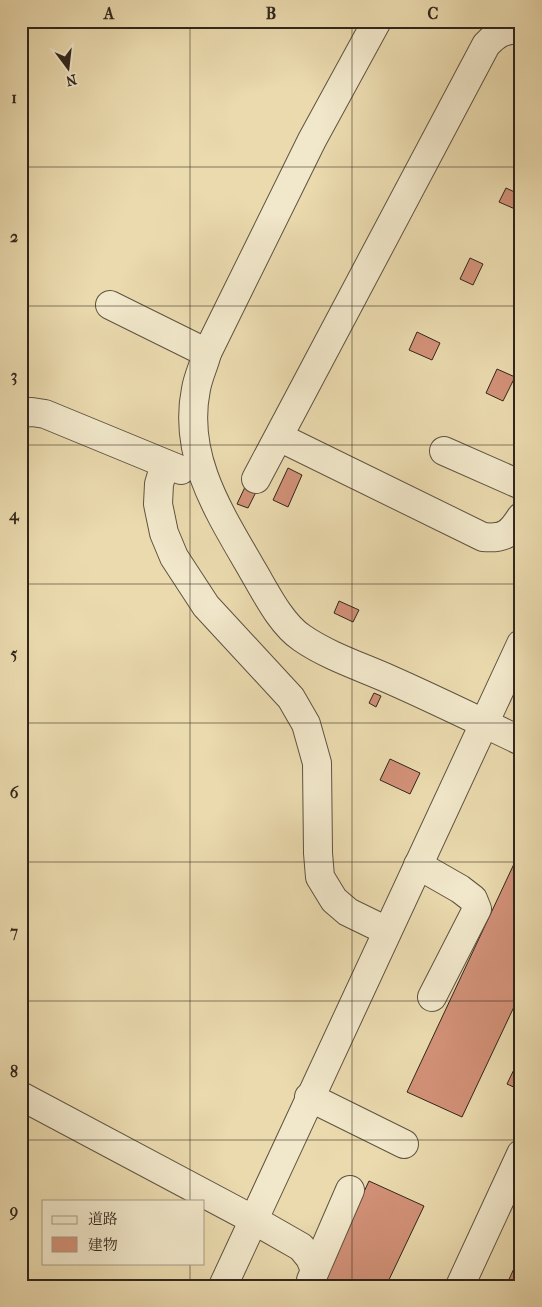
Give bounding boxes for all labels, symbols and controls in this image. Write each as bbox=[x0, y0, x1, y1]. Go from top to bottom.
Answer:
text: A bbox=[103, 4, 115, 23]
text: B bbox=[266, 4, 276, 23]
text: C bbox=[428, 4, 439, 23]
north arrow bbox=[42, 42, 92, 92]
text: N bbox=[64, 70, 79, 90]
text: 1 bbox=[11, 88, 17, 107]
text: 2 bbox=[10, 227, 18, 246]
text: 3 bbox=[11, 366, 17, 386]
text: 4 bbox=[8, 505, 20, 525]
text: 5 bbox=[11, 644, 18, 663]
text: 6 bbox=[10, 783, 19, 802]
text: 7 bbox=[9, 922, 18, 941]
text: 8 bbox=[10, 1062, 18, 1081]
legend bbox=[42, 1200, 205, 1264]
text: 9 bbox=[9, 1201, 18, 1221]
text: 道路 bbox=[88, 1210, 118, 1228]
text: 建物 bbox=[88, 1236, 118, 1254]

